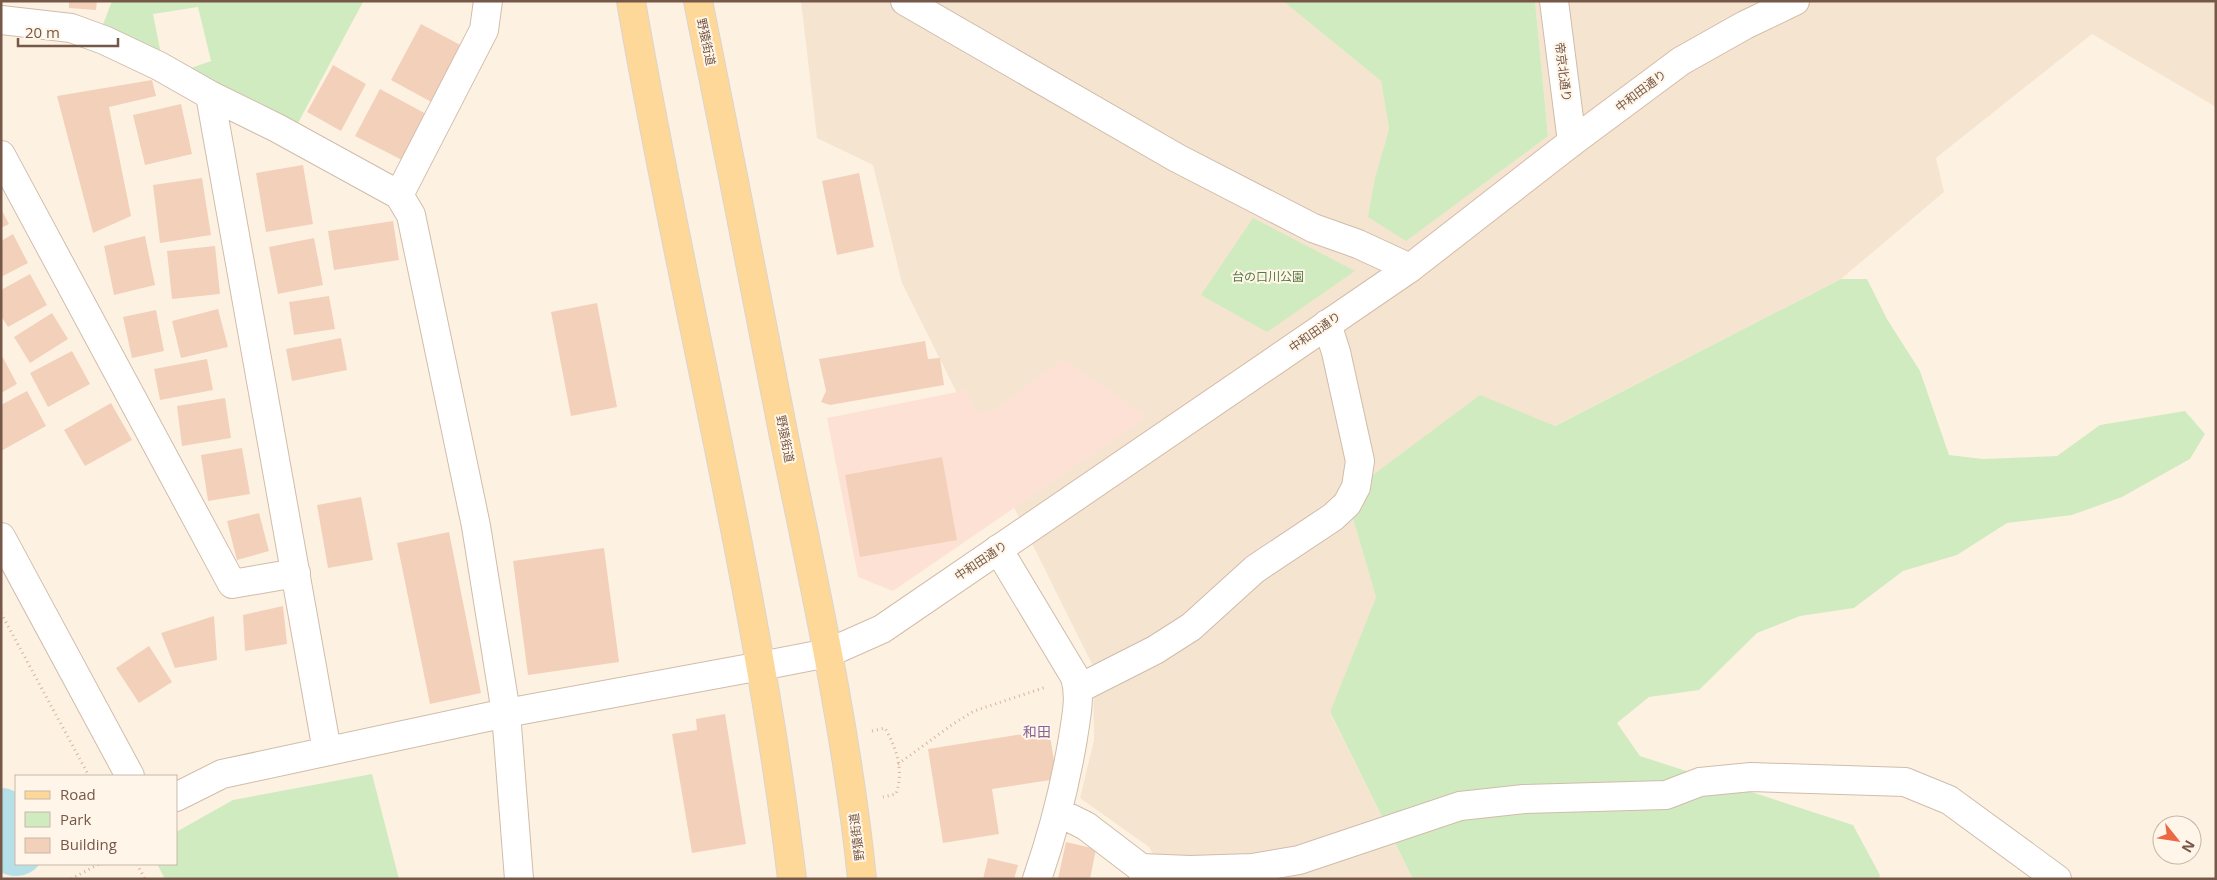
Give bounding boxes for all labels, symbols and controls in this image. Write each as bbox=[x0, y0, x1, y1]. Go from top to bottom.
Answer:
scale bar bbox=[18, 15, 118, 47]
street label: 野猿街道 bbox=[693, 17, 720, 67]
text: 20 m bbox=[25, 22, 60, 42]
street label: 帝京北通り bbox=[1551, 41, 1576, 103]
street label: 中和田通り bbox=[1612, 66, 1670, 115]
park label: 台の口川公園 bbox=[1232, 268, 1304, 285]
street label: 中和田通り bbox=[1285, 307, 1344, 356]
street label: 野猿街道 bbox=[773, 414, 798, 464]
street label: 中和田通り bbox=[951, 537, 1010, 584]
district label: 和田 bbox=[1023, 722, 1051, 741]
legend bbox=[15, 775, 178, 865]
text: Road bbox=[60, 784, 96, 804]
text: Park bbox=[60, 809, 91, 829]
street label: 野猿街道 bbox=[845, 812, 868, 862]
north arrow bbox=[2152, 815, 2202, 865]
text: Building bbox=[60, 834, 117, 854]
text: N bbox=[2178, 837, 2200, 856]

